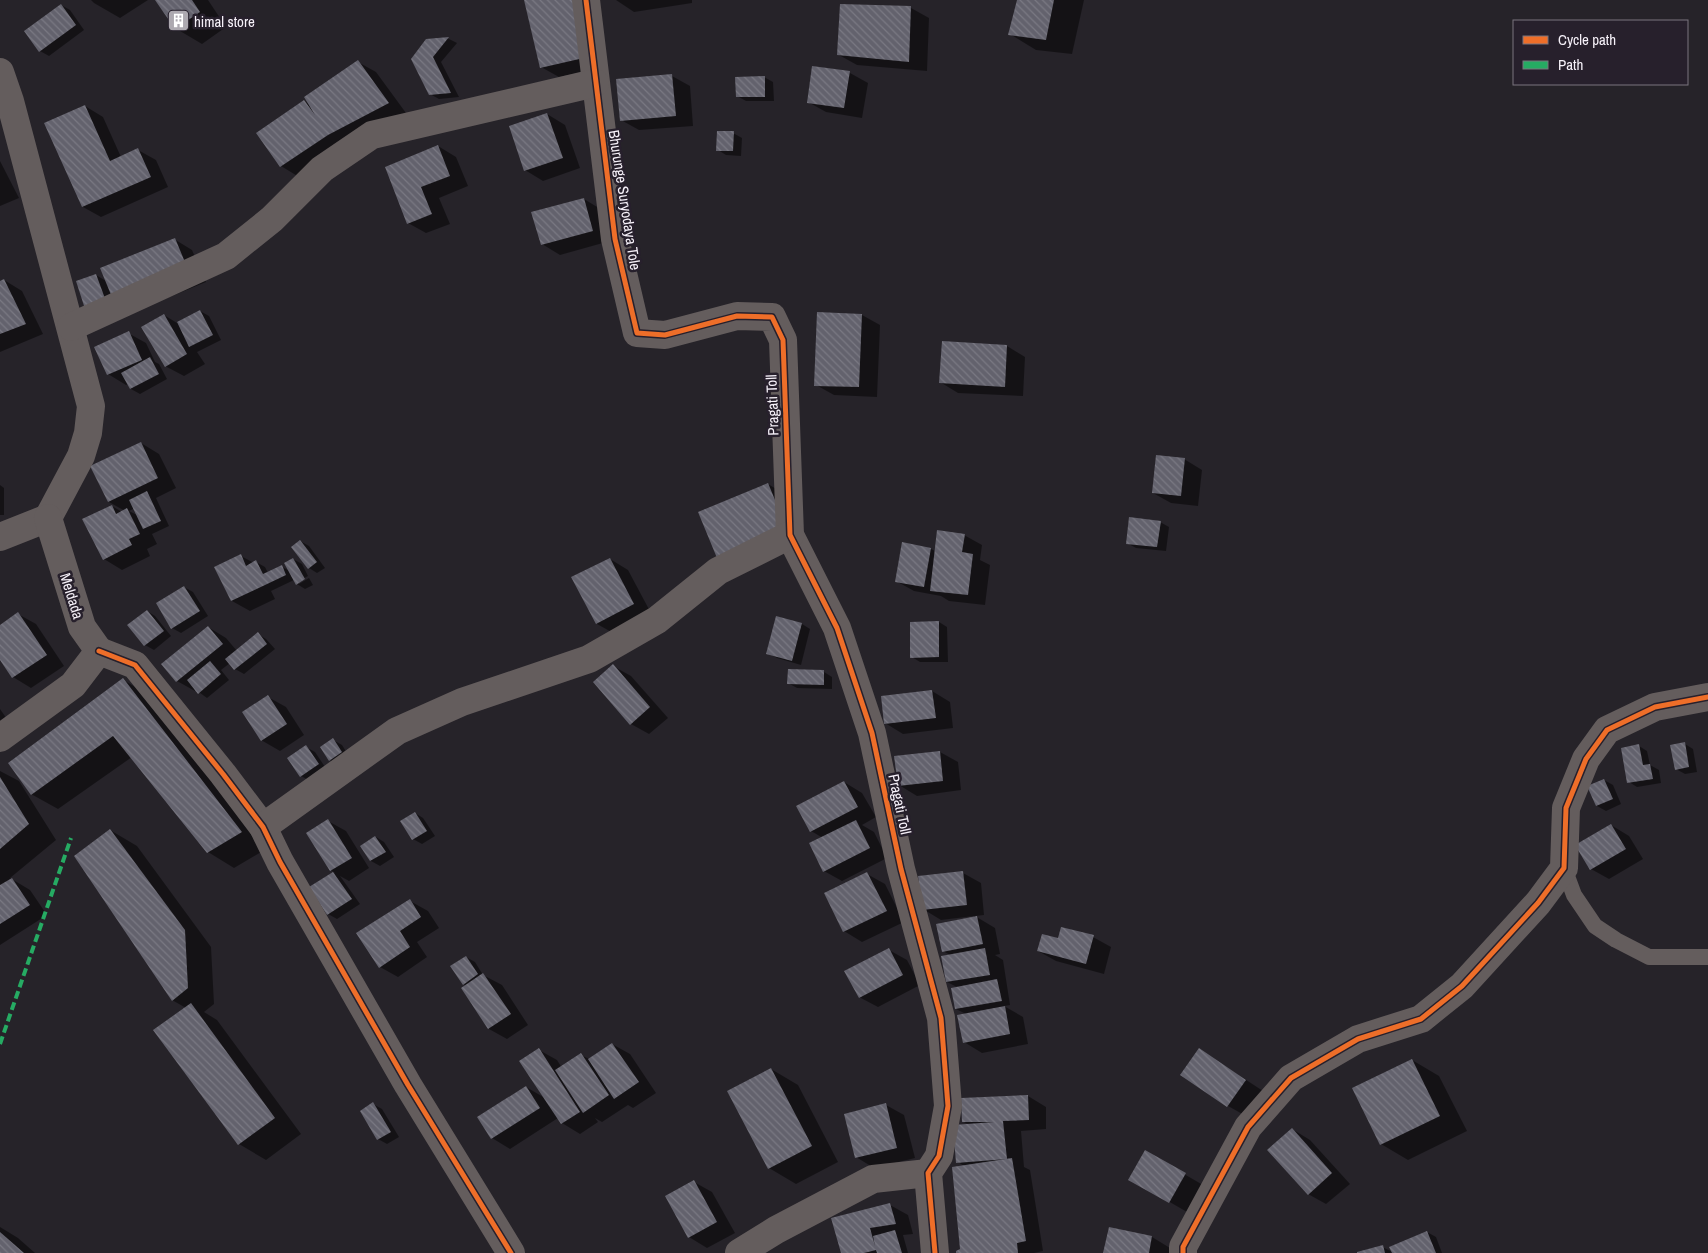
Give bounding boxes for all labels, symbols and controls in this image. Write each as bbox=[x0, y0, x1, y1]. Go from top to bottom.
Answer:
building icon: himal store bbox=[166, 9, 190, 33]
place label: himal store bbox=[194, 11, 255, 32]
legend bbox=[1513, 20, 1688, 85]
text: Cycle path bbox=[1558, 29, 1616, 50]
text: Path bbox=[1558, 54, 1583, 75]
street label: Bhurunge Suryodaya Tole bbox=[604, 129, 646, 272]
street label: Pragati Toll bbox=[760, 374, 784, 436]
street label: Meldada bbox=[55, 570, 89, 622]
street label: Pragati Toll bbox=[883, 772, 917, 836]

